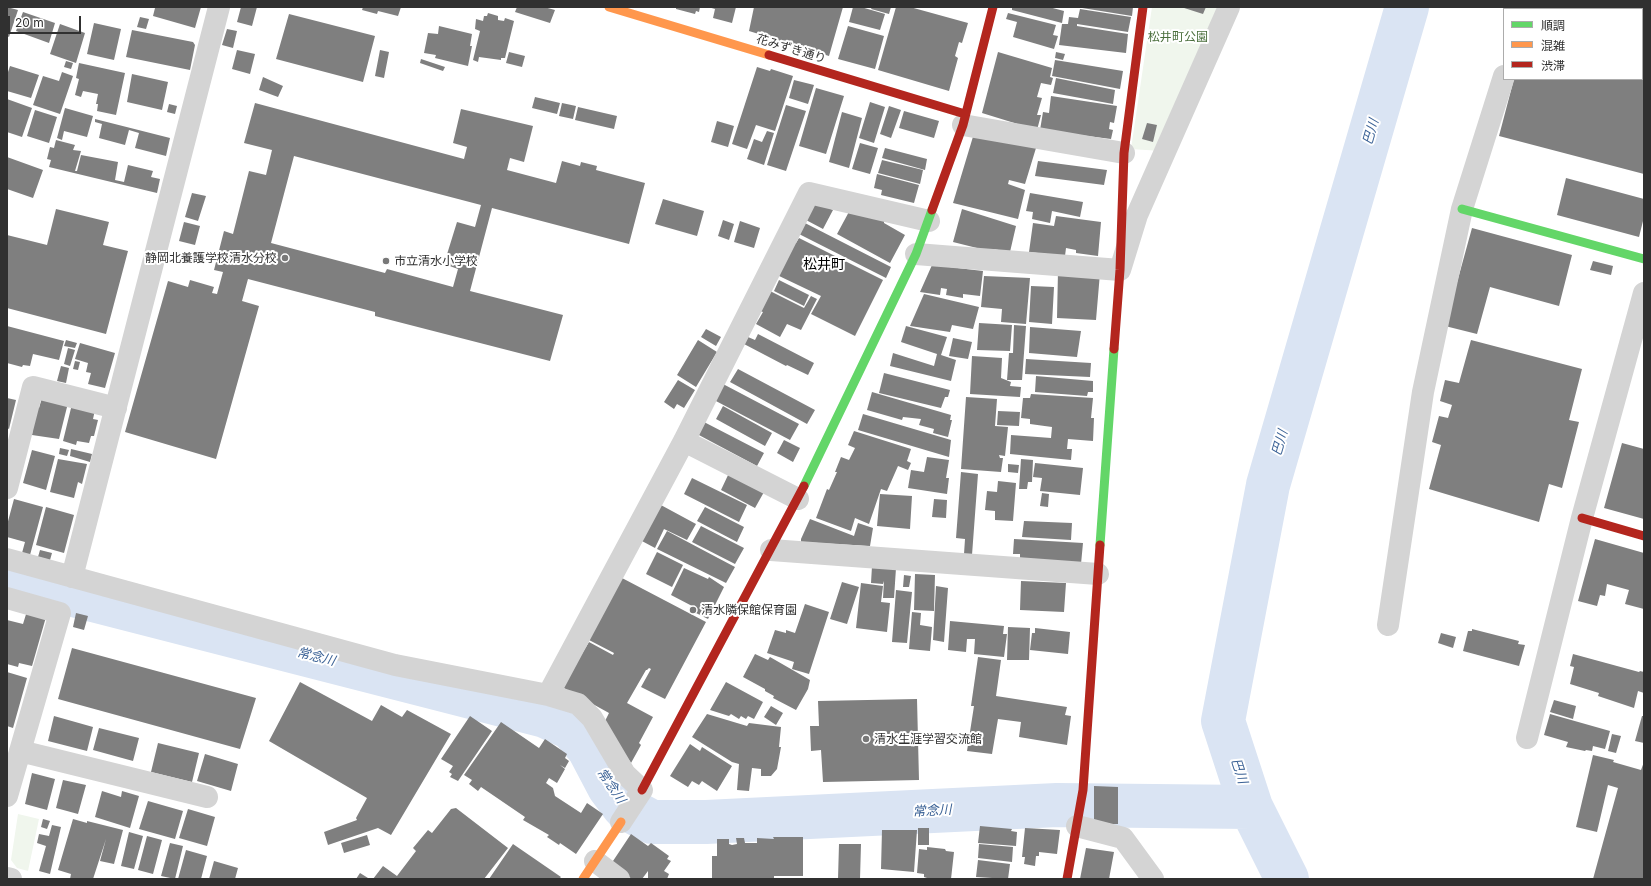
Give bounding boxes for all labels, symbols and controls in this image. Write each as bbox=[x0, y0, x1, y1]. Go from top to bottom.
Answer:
scale bar bbox=[10, 8, 83, 34]
legend bbox=[1503, 8, 1643, 80]
text: 20 m bbox=[15, 15, 44, 30]
text: 順調 bbox=[1541, 18, 1565, 33]
park label: 松井町公園 bbox=[1148, 30, 1208, 44]
street label: 花みずき通り bbox=[754, 32, 828, 66]
text: 混雑 bbox=[1541, 38, 1565, 53]
text: 渋滞 bbox=[1541, 58, 1565, 73]
water label: 巴川 bbox=[1360, 117, 1382, 147]
place label: 静岡北養護学校清水分校 bbox=[145, 251, 277, 265]
marker: 静岡北養護学校清水分校 bbox=[280, 253, 290, 263]
place label: 市立清水小学校 bbox=[394, 254, 478, 268]
marker: 市立清水小学校 bbox=[381, 256, 391, 266]
district label: 松井町 bbox=[803, 257, 845, 273]
water label: 巴川 bbox=[1269, 428, 1291, 458]
place label: 清水隣保館保育園 bbox=[701, 603, 797, 617]
marker: 清水隣保館保育園 bbox=[688, 605, 698, 615]
water label: 常念川 bbox=[295, 645, 337, 669]
place label: 清水生涯学習交流館 bbox=[874, 732, 982, 746]
marker: 清水生涯学習交流館 bbox=[861, 734, 871, 744]
water label: 巴川 bbox=[1228, 756, 1250, 786]
water label: 常念川 bbox=[594, 765, 628, 807]
water label: 常念川 bbox=[912, 802, 952, 820]

